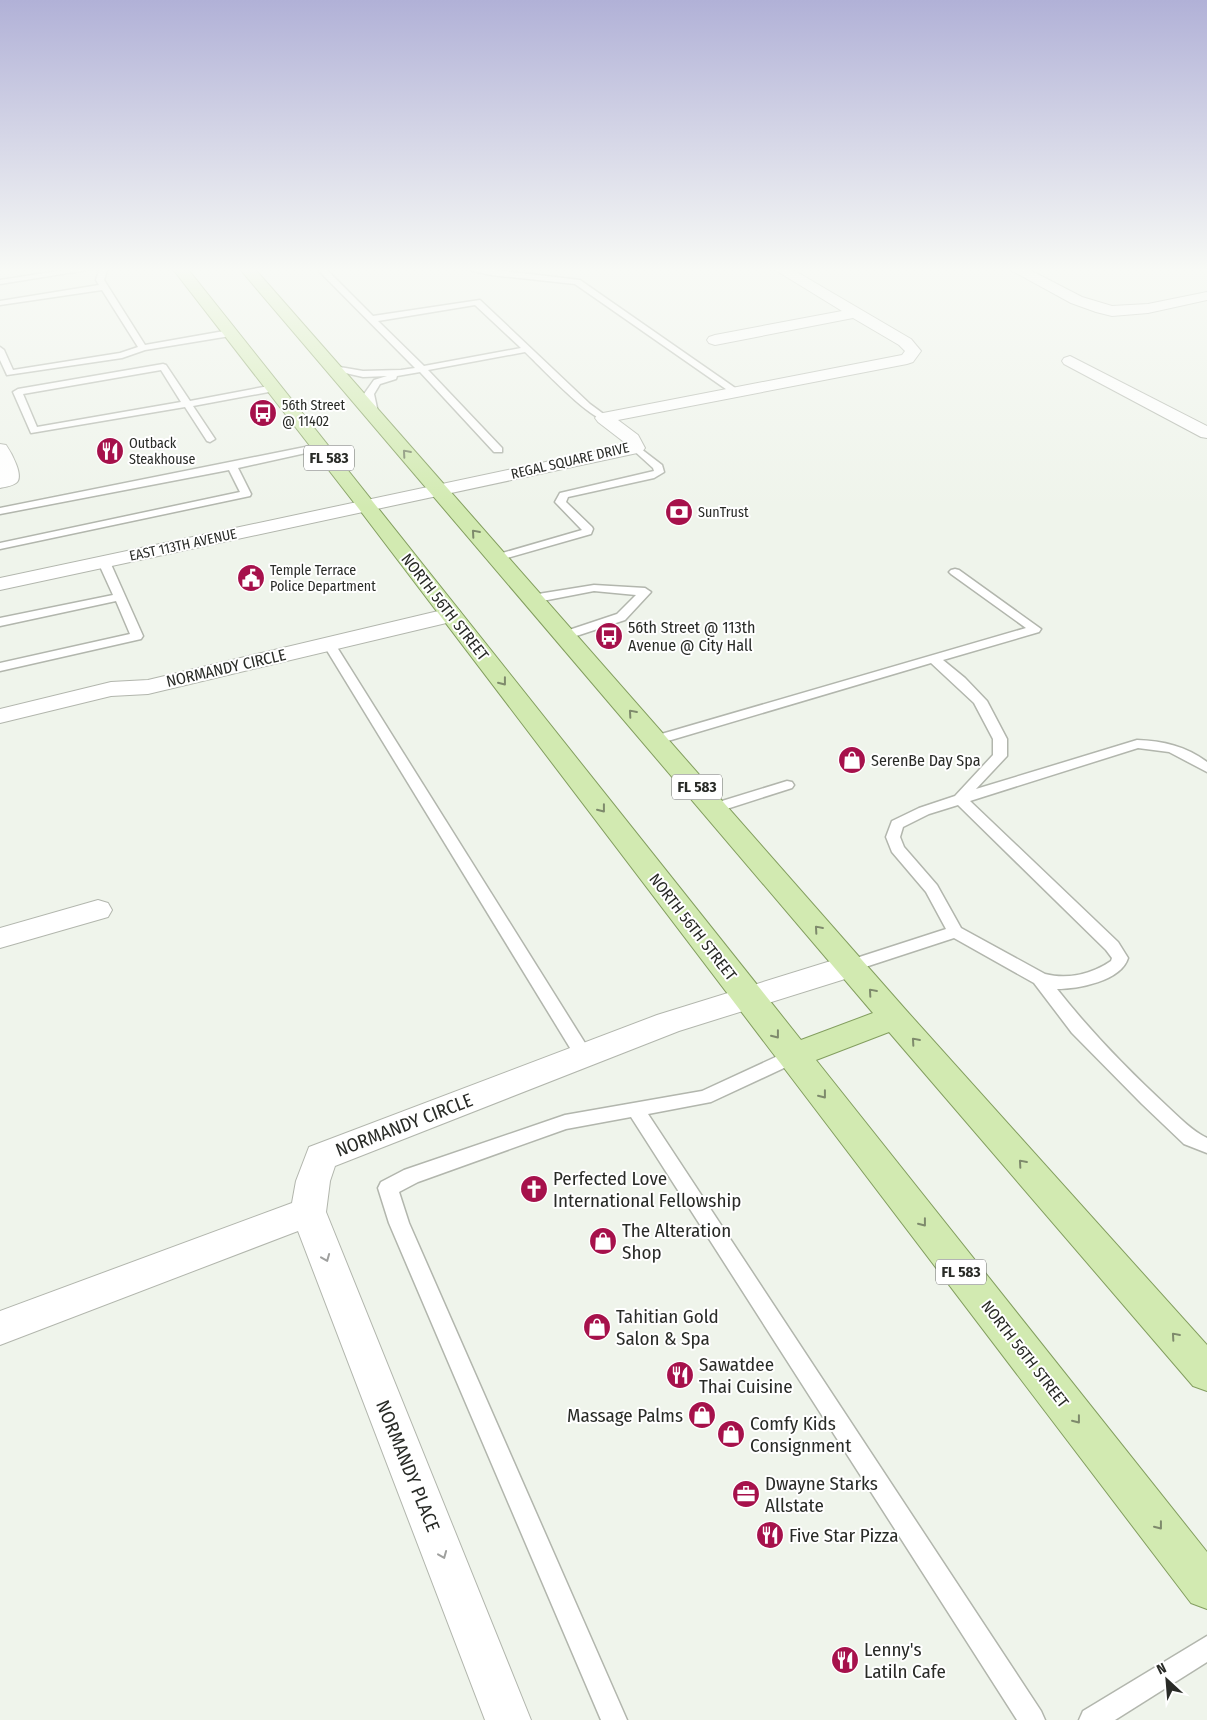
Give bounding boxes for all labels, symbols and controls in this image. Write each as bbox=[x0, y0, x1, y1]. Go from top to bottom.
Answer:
place label: 56th Street @ 11402 bbox=[282, 397, 345, 430]
bus stop icon: 56th Street @ 11402 bbox=[248, 398, 278, 428]
place label: Outback Steakhouse bbox=[129, 435, 196, 468]
restaurant icon: Outback Steakhouse bbox=[95, 436, 125, 466]
street label: REGAL SQUARE DRIVE bbox=[509, 439, 631, 483]
road number: FL 583 bbox=[304, 446, 354, 470]
one-way arrow bbox=[403, 450, 412, 459]
bank icon: SunTrust bbox=[664, 497, 694, 527]
place label: SunTrust bbox=[698, 504, 749, 521]
street label: EAST 113TH AVENUE bbox=[128, 525, 239, 565]
one-way arrow bbox=[472, 530, 481, 539]
street label: NORTH 56TH STREET bbox=[397, 550, 493, 665]
place label: Temple Terrace Police Department bbox=[270, 562, 376, 595]
public building icon: Temple Terrace Police Department bbox=[236, 563, 266, 593]
place label: 56th Street @ 113th Avenue @ City Hall bbox=[628, 618, 756, 655]
bus stop icon: 56th Street @ 113th Avenue @ City Hall bbox=[594, 621, 624, 651]
street label: NORMANDY CIRCLE bbox=[164, 645, 288, 691]
one-way arrow bbox=[498, 676, 506, 685]
one-way arrow bbox=[629, 710, 638, 719]
shop icon: SerenBe Day Spa bbox=[837, 745, 867, 775]
place label: SerenBe Day Spa bbox=[871, 751, 981, 770]
road number: FL 583 bbox=[672, 774, 722, 800]
one-way arrow bbox=[596, 803, 604, 812]
street label: NORTH 56TH STREET bbox=[645, 870, 741, 985]
one-way arrow bbox=[816, 926, 824, 935]
one-way arrow bbox=[869, 988, 878, 997]
one-way arrow bbox=[771, 1029, 779, 1038]
one-way arrow bbox=[912, 1037, 921, 1046]
street label: NORMANDY CIRCLE bbox=[332, 1088, 476, 1162]
one-way arrow bbox=[817, 1089, 826, 1099]
one-way arrow bbox=[1019, 1159, 1028, 1168]
place label: Perfected Love International Fellowship bbox=[553, 1167, 741, 1212]
church icon: Perfected Love International Fellowship bbox=[519, 1174, 549, 1204]
one-way arrow bbox=[917, 1217, 926, 1227]
place label: The Alteration Shop bbox=[622, 1219, 731, 1264]
shop icon: The Alteration Shop bbox=[588, 1226, 618, 1256]
one-way arrow bbox=[319, 1253, 330, 1262]
road number: FL 583 bbox=[936, 1260, 986, 1284]
street label: NORTH 56TH STREET bbox=[977, 1297, 1073, 1412]
place label: Tahitian Gold Salon & Spa bbox=[616, 1305, 719, 1350]
shop icon: Tahitian Gold Salon & Spa bbox=[582, 1312, 612, 1342]
one-way arrow bbox=[1172, 1333, 1181, 1342]
place label: Sawatdee Thai Cuisine bbox=[699, 1353, 793, 1398]
restaurant icon: Sawatdee Thai Cuisine bbox=[665, 1360, 695, 1390]
street label: NORMANDY PLACE bbox=[371, 1397, 445, 1535]
shop icon: Massage Palms bbox=[687, 1400, 717, 1430]
place label: Massage Palms bbox=[567, 1404, 683, 1427]
place label: Comfy Kids Consignment bbox=[750, 1412, 852, 1457]
one-way arrow bbox=[1071, 1414, 1079, 1423]
shop icon: Comfy Kids Consignment bbox=[716, 1419, 746, 1449]
place label: Dwayne Starks Allstate bbox=[765, 1472, 878, 1517]
office icon: Dwayne Starks Allstate bbox=[731, 1479, 761, 1509]
restaurant icon: Five Star Pizza bbox=[755, 1520, 785, 1550]
one-way arrow bbox=[1154, 1520, 1162, 1529]
place label: Five Star Pizza bbox=[789, 1524, 898, 1547]
one-way arrow bbox=[437, 1551, 447, 1559]
place label: Lenny's Latiln Cafe bbox=[864, 1638, 946, 1683]
restaurant icon: Lenny's Latiln Cafe bbox=[830, 1645, 860, 1675]
north arrow bbox=[1142, 1655, 1192, 1705]
text: N bbox=[1154, 1659, 1169, 1678]

